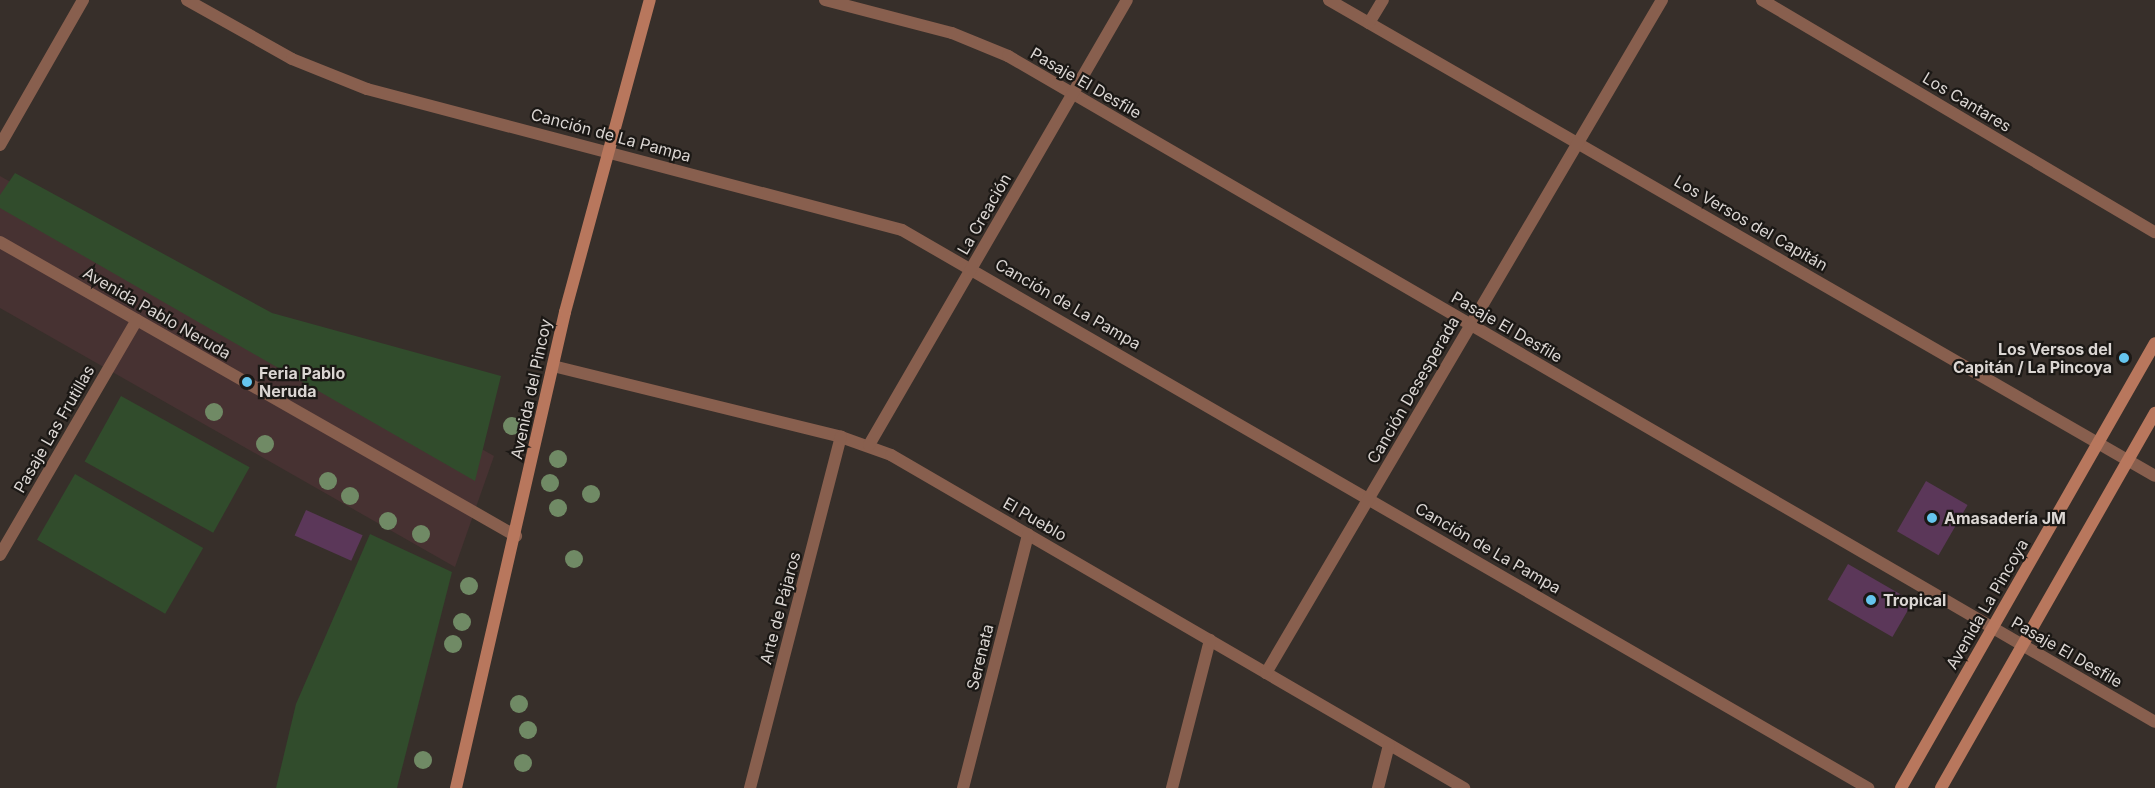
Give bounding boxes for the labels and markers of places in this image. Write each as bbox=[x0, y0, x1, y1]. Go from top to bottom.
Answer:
place label: Los Versos del Capitán / La Pincoya bbox=[1953, 339, 2112, 377]
marker: Los Versos del Capitán / La Pincoya bbox=[2117, 351, 2131, 365]
place label: Feria Pablo Neruda bbox=[259, 363, 345, 401]
marker: Feria Pablo Neruda bbox=[240, 375, 254, 389]
place label: Amasadería JM bbox=[1944, 508, 2066, 528]
marker: Amasadería JM bbox=[1925, 511, 1939, 525]
place label: Tropical bbox=[1883, 590, 1946, 610]
marker: Tropical bbox=[1864, 593, 1878, 607]

